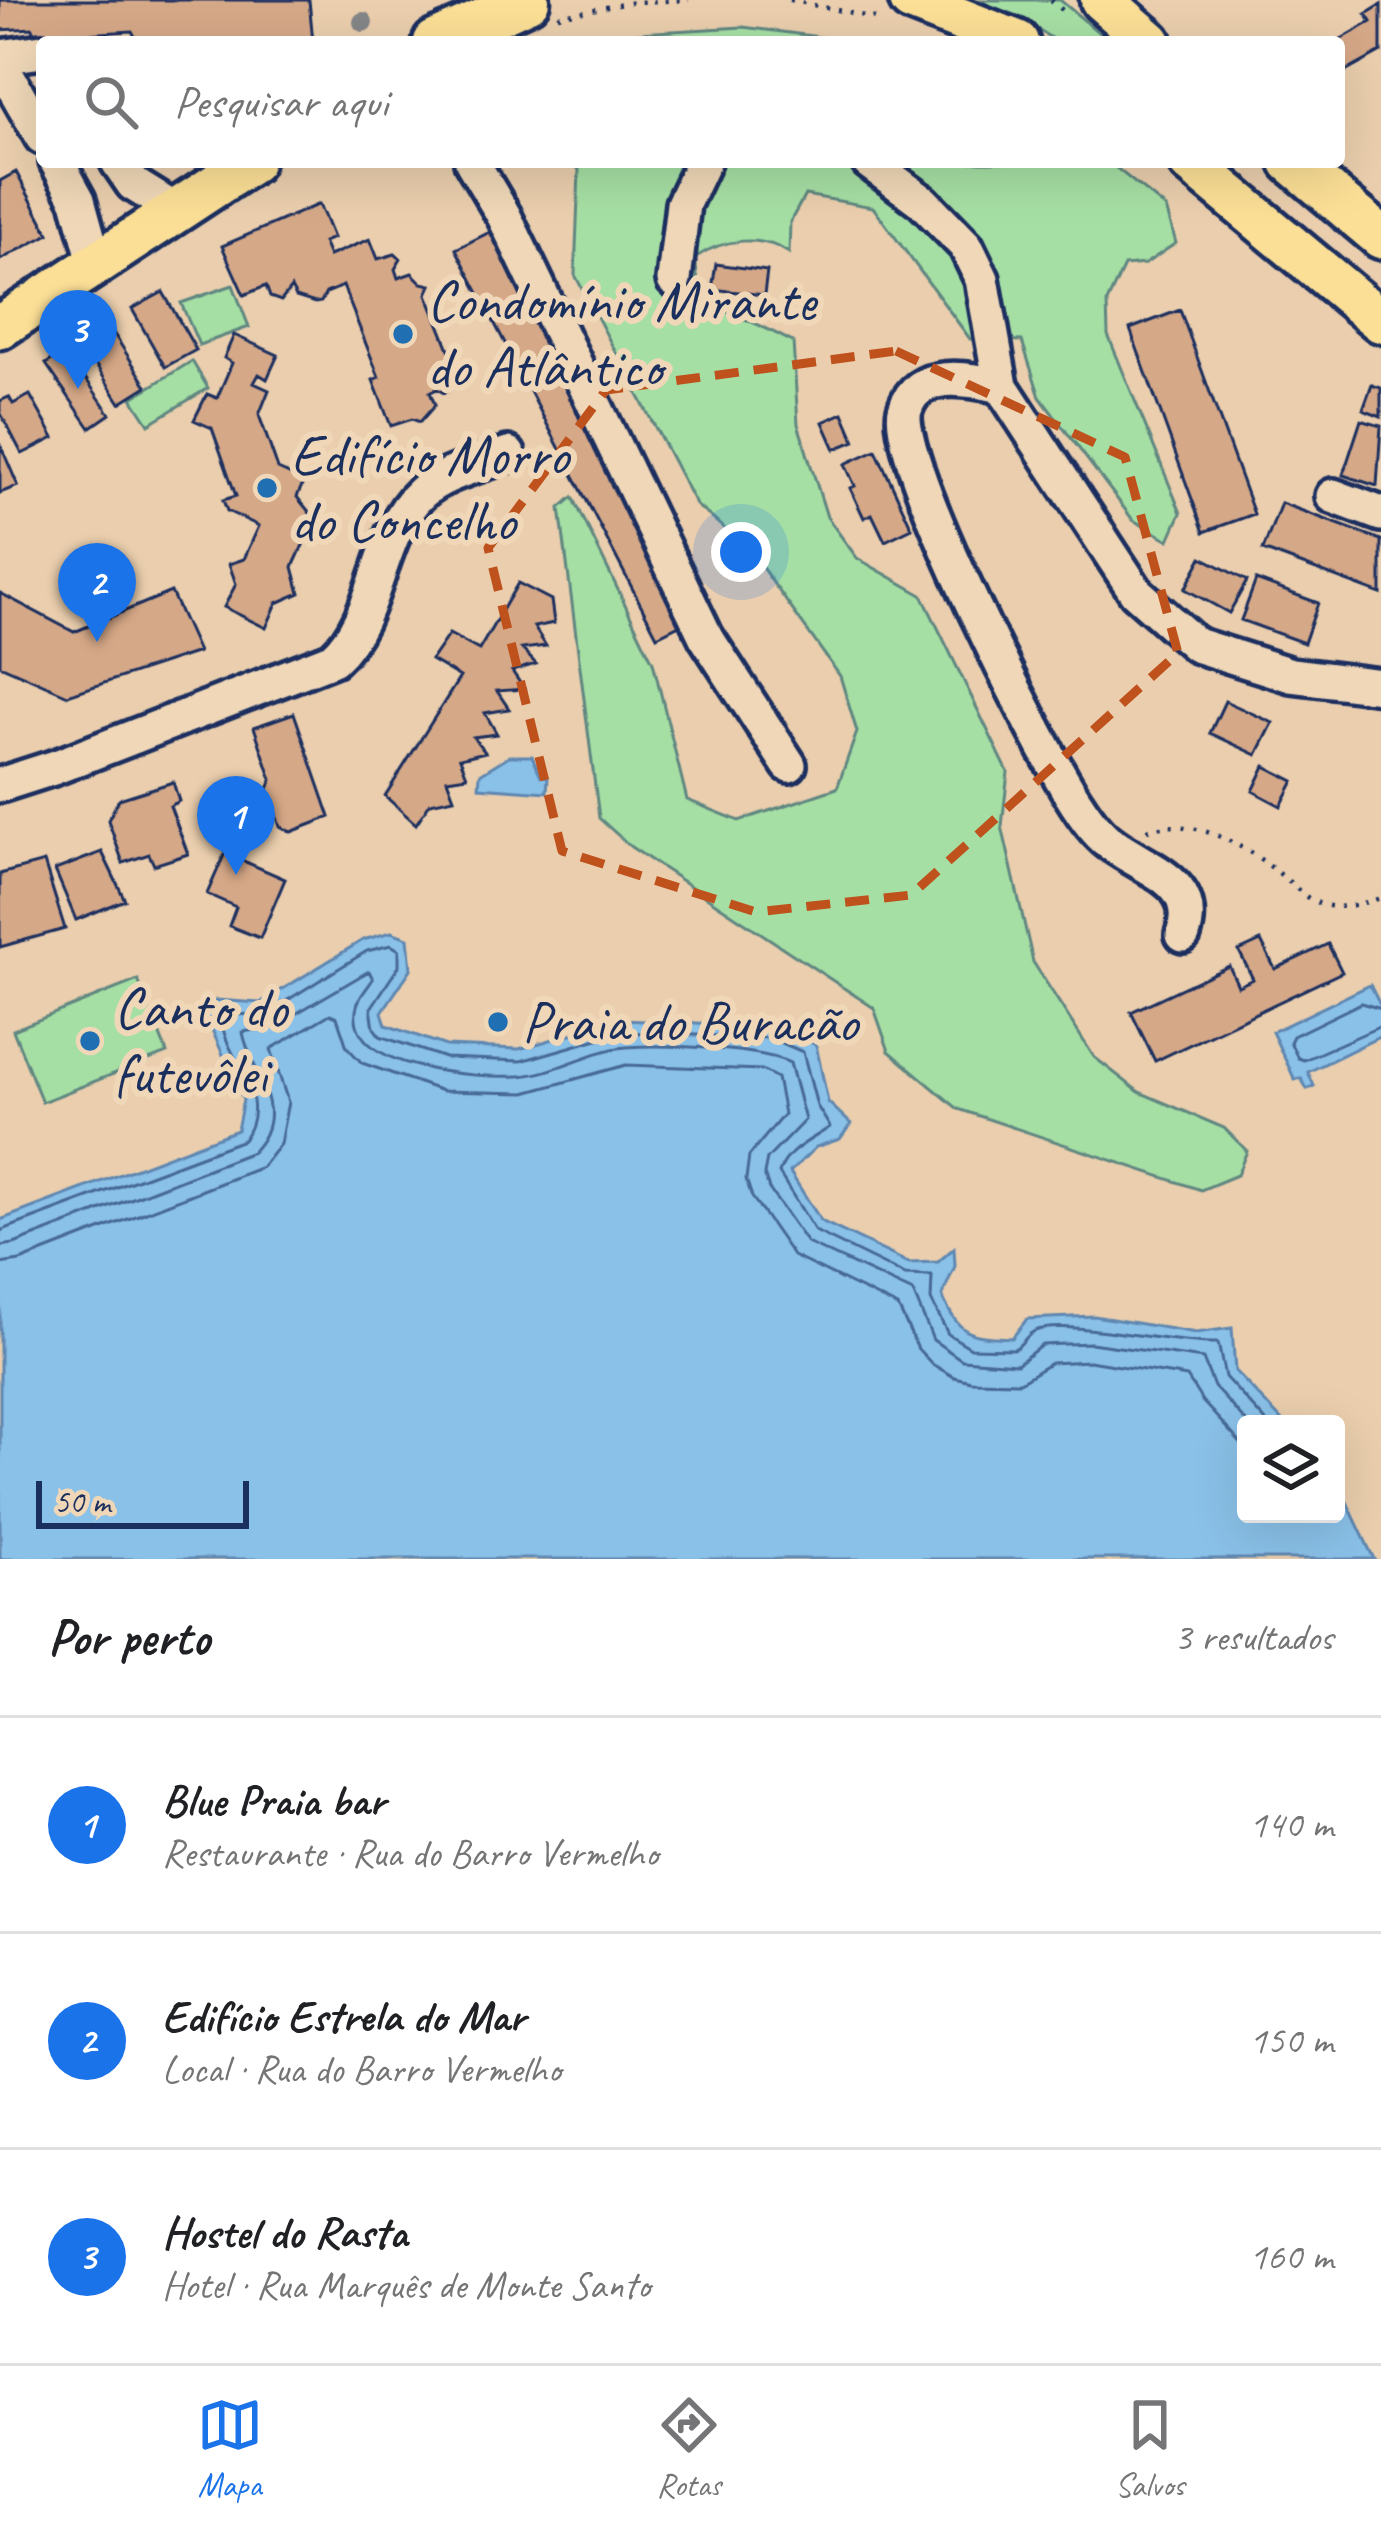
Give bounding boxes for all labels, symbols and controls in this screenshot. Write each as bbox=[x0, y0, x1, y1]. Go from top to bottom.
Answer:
search box bbox=[36, 36, 1345, 168]
icon: search bbox=[78, 69, 144, 135]
text: Pesquisar aqui bbox=[174, 74, 388, 131]
place label: Condomínio Mirante do Atlântico bbox=[427, 265, 819, 403]
pin: 3 bbox=[39, 290, 117, 389]
marker: Condomínio Mirante do Atlântico bbox=[390, 321, 416, 347]
place label: Edifício Morro do Concelho bbox=[291, 419, 571, 557]
marker: Edifício Morro do Concelho bbox=[254, 475, 280, 501]
your location bbox=[711, 522, 771, 582]
pin: 2 bbox=[58, 543, 136, 642]
pin: 1 bbox=[197, 776, 275, 875]
place label: Canto do futevôlei bbox=[114, 972, 290, 1110]
place label: Praia do Buracão bbox=[522, 986, 860, 1058]
marker: Praia do Buracão bbox=[485, 1009, 511, 1035]
marker: Canto do futevôlei bbox=[77, 1028, 103, 1054]
map controls bbox=[1237, 1415, 1345, 1523]
button: layers bbox=[1237, 1415, 1345, 1523]
scale bar bbox=[36, 1475, 249, 1528]
text: 50 m bbox=[54, 1481, 110, 1523]
text: Por perto bbox=[48, 1605, 210, 1669]
text: 3 resultados bbox=[1174, 1613, 1333, 1662]
text: Blue Praia bar bbox=[162, 1772, 385, 1829]
text: 1 bbox=[78, 1800, 96, 1849]
text: 140 m bbox=[1249, 1800, 1333, 1849]
text: Restaurante · Rua do Barro Vermelho bbox=[162, 1829, 658, 1878]
text: Edifício Estrela do Mar bbox=[162, 1988, 525, 2045]
text: 2 bbox=[78, 2016, 96, 2065]
text: 150 m bbox=[1249, 2016, 1333, 2065]
text: Local · Rua do Barro Vermelho bbox=[162, 2045, 561, 2094]
text: Hostel do Rasta bbox=[162, 2204, 407, 2261]
text: 3 bbox=[78, 2232, 96, 2281]
text: 160 m bbox=[1249, 2232, 1333, 2281]
text: Hotel · Rua Marquês de Monte Santo bbox=[162, 2261, 650, 2310]
tab: Mapa bbox=[197, 2392, 263, 2506]
tab: Rotas bbox=[656, 2392, 722, 2506]
tab: Salvos bbox=[1115, 2392, 1184, 2506]

